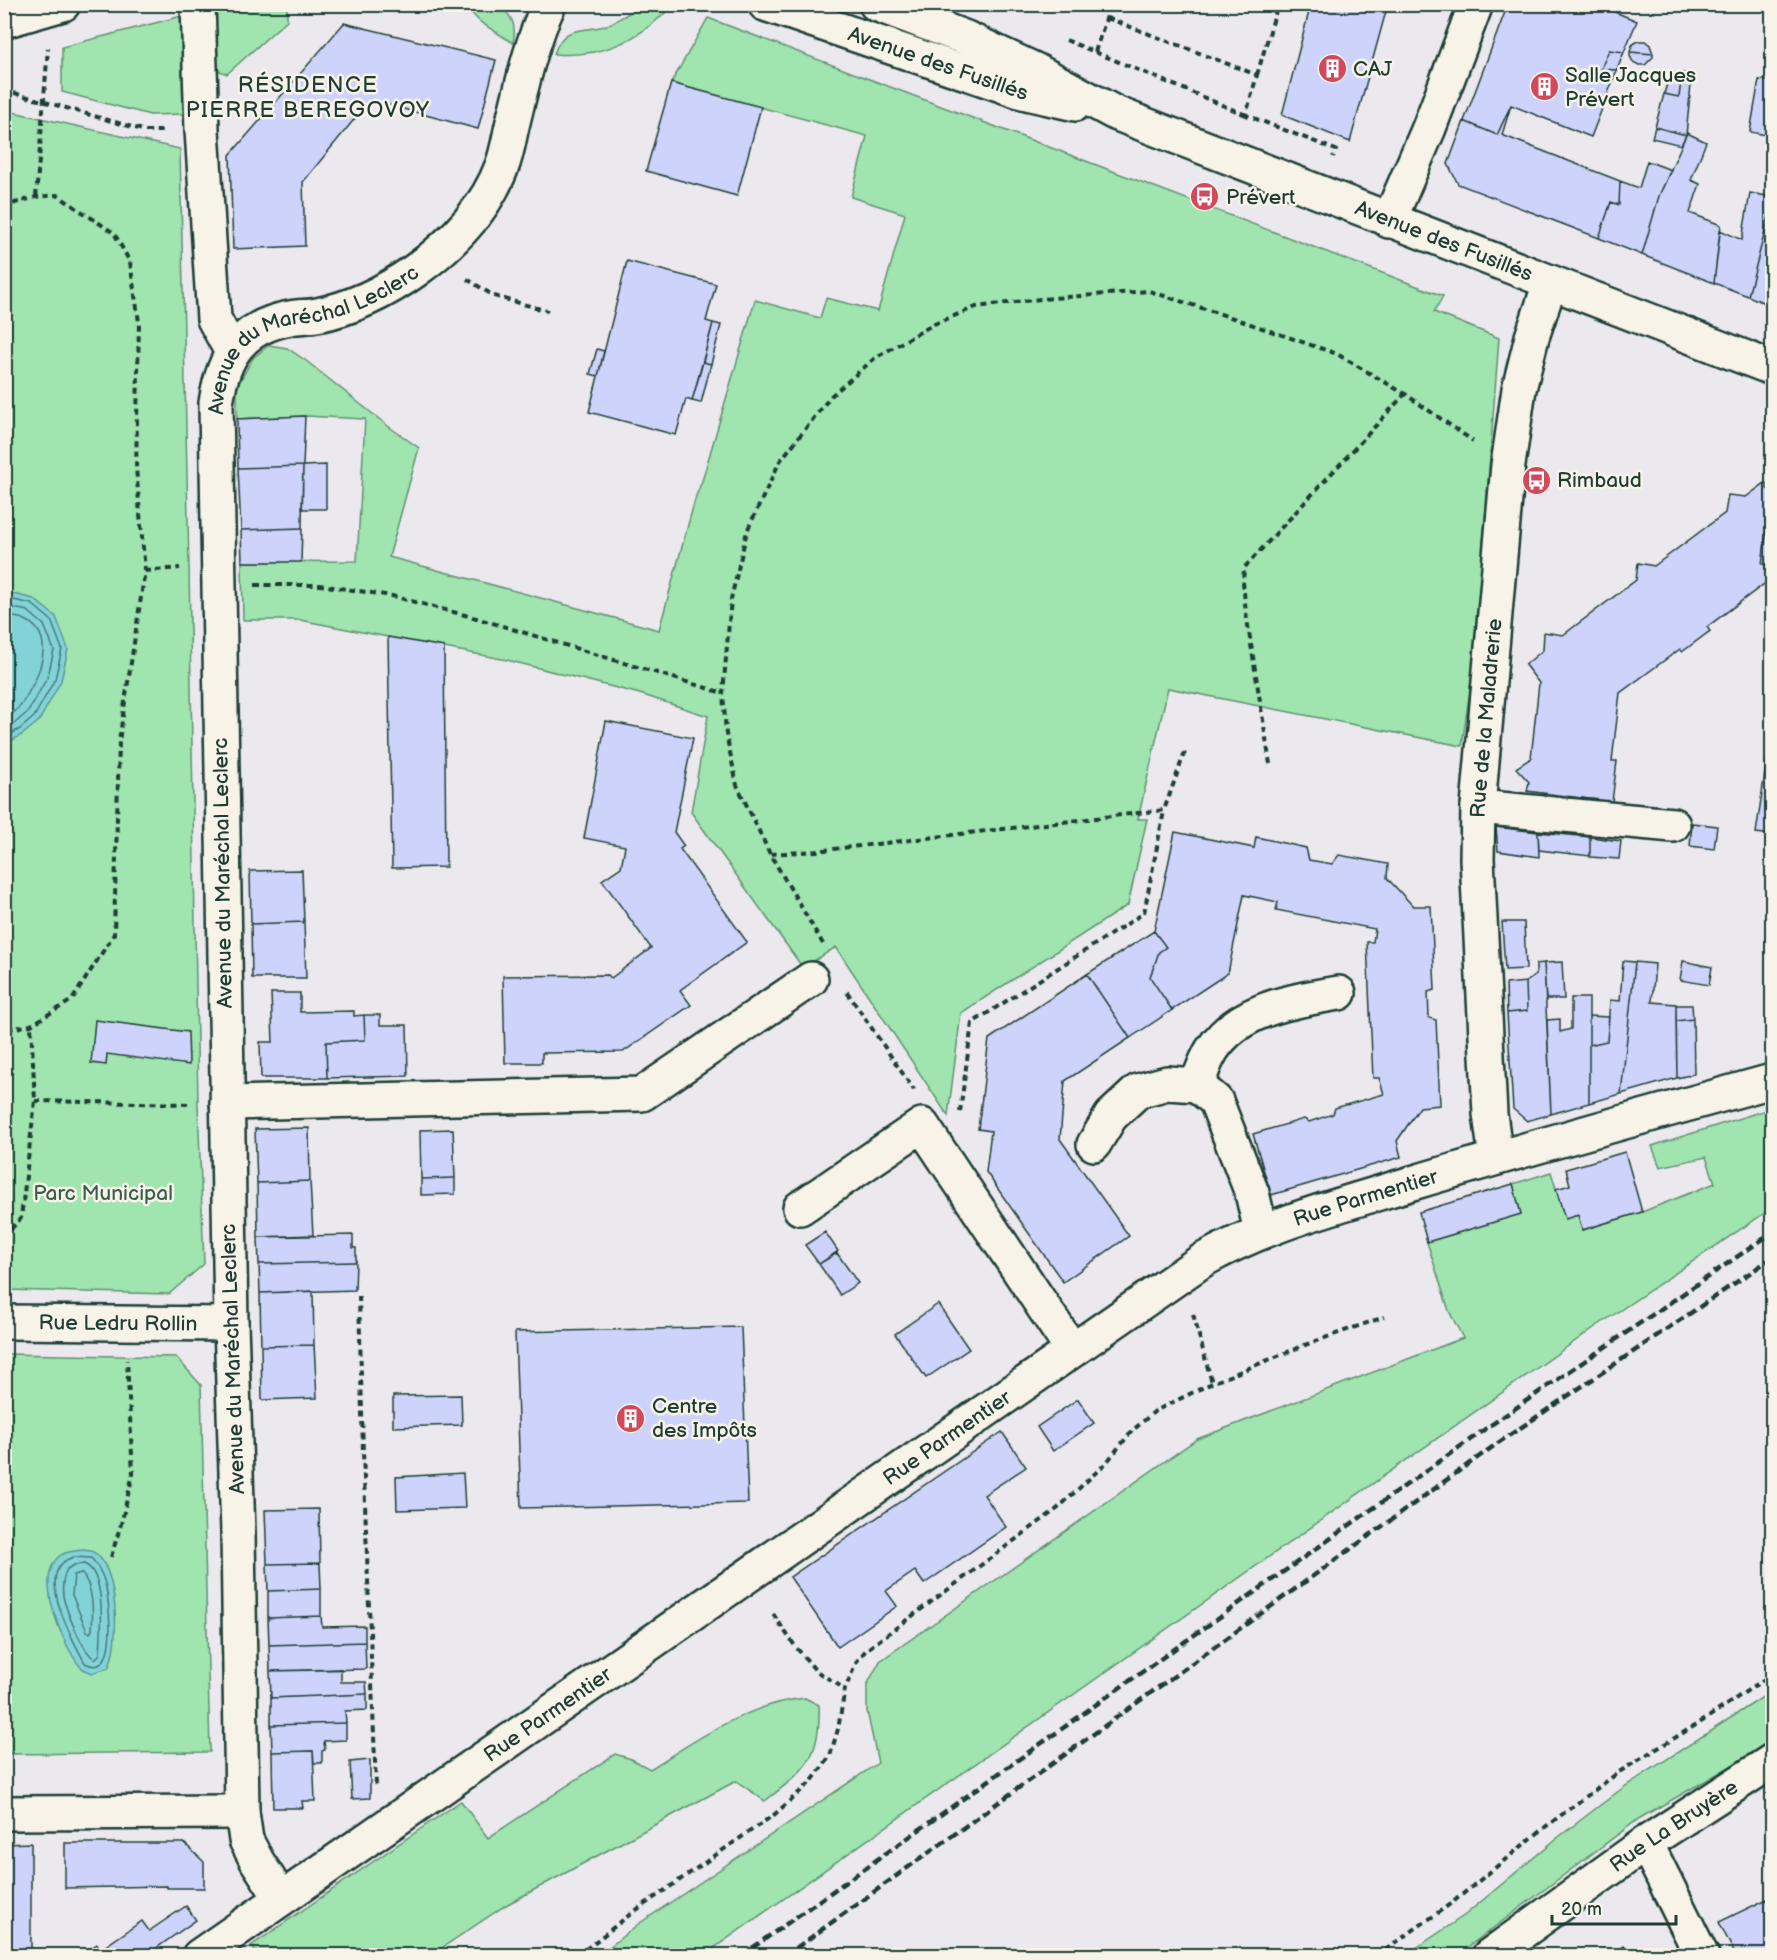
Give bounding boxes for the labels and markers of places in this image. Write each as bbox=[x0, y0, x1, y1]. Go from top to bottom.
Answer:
building icon: CAJ bbox=[1316, 53, 1348, 85]
place label: CAJ bbox=[1353, 57, 1393, 82]
place label: Salle Jacques Prévert bbox=[1565, 63, 1696, 112]
building icon: Salle Jacques Prévert bbox=[1528, 71, 1560, 103]
bus stop icon: Prévert bbox=[1189, 181, 1221, 213]
place label: Prévert bbox=[1226, 185, 1296, 210]
bus stop icon: Rimbaud bbox=[1520, 464, 1552, 496]
place label: Rimbaud bbox=[1557, 468, 1642, 493]
place label: Centre des Impôts bbox=[652, 1394, 757, 1443]
building icon: Centre des Impôts bbox=[615, 1402, 647, 1434]

